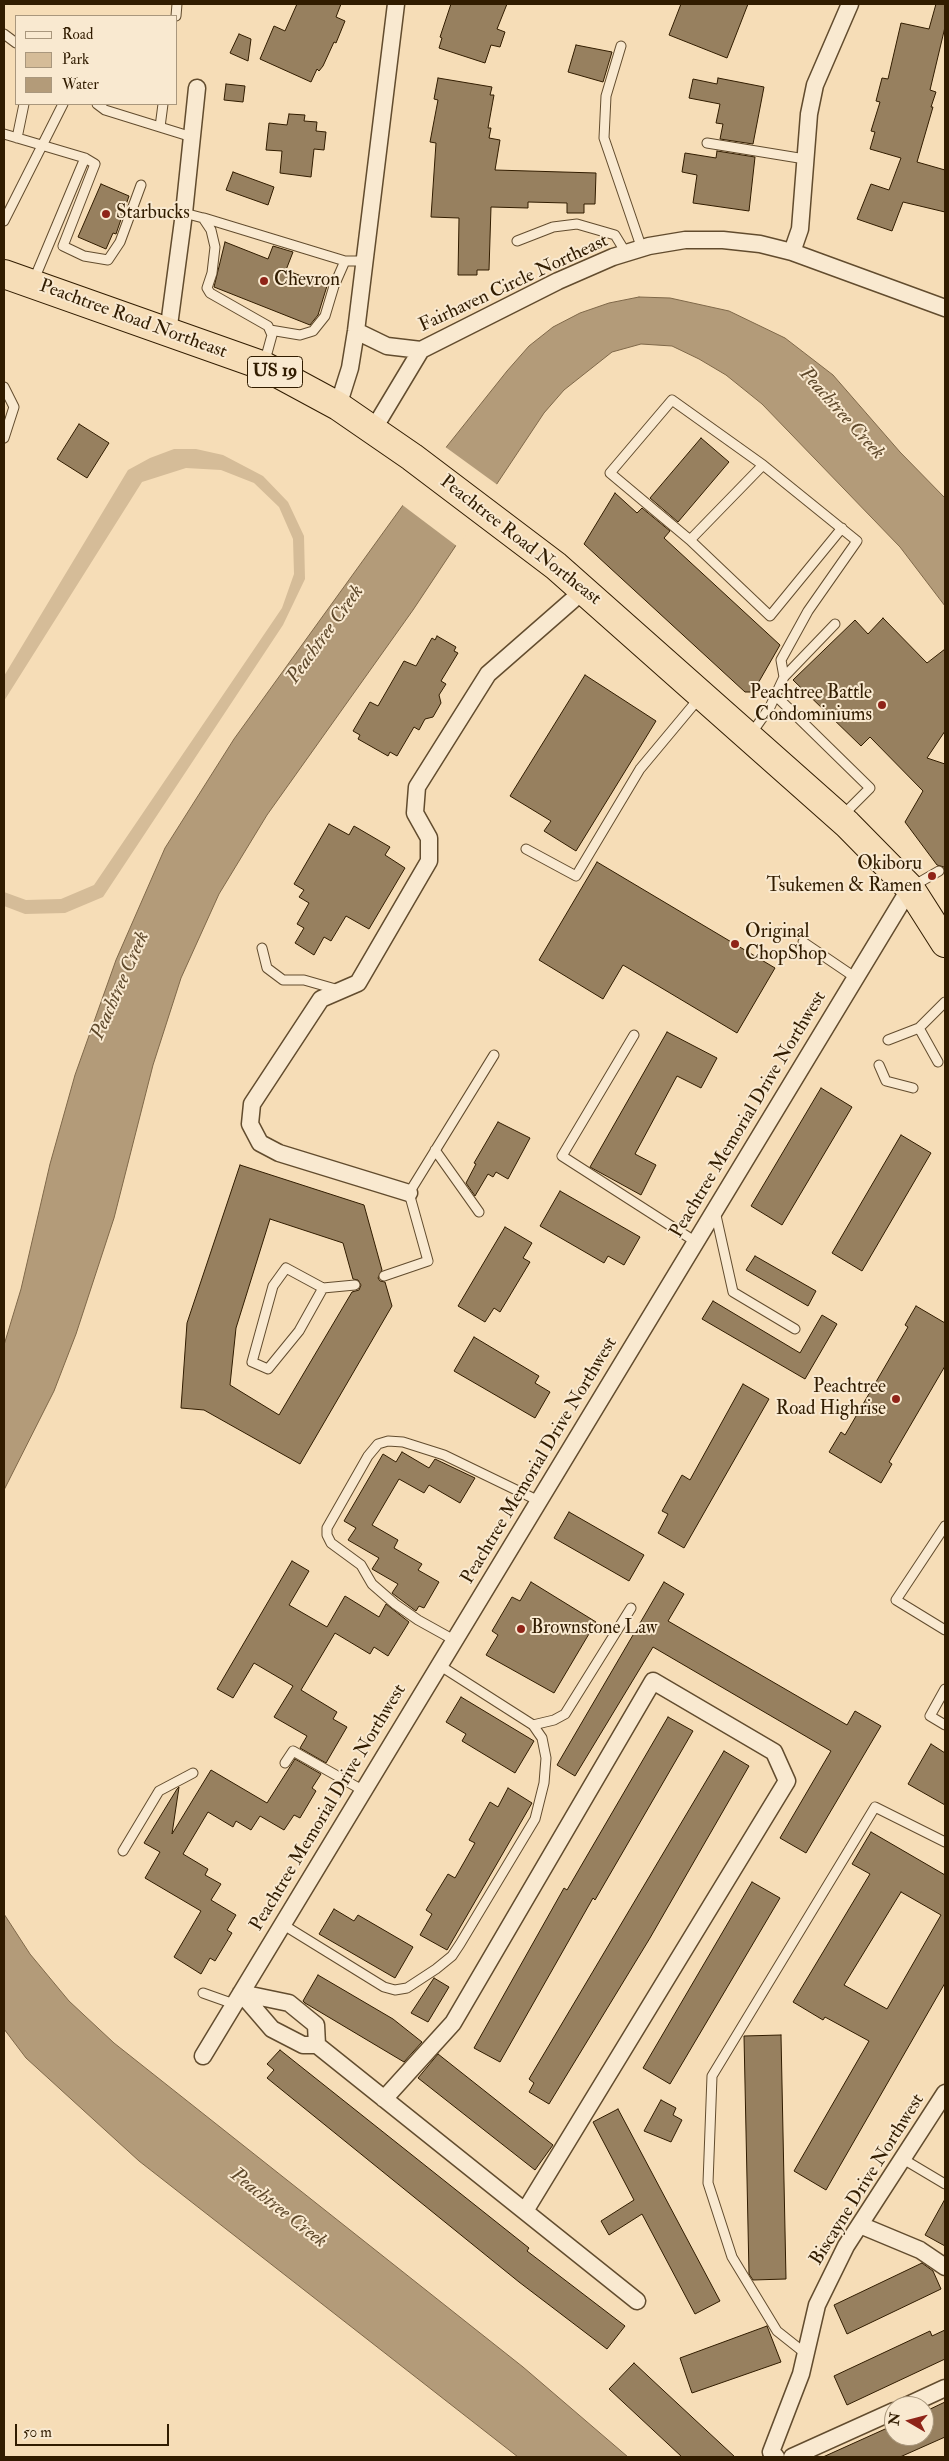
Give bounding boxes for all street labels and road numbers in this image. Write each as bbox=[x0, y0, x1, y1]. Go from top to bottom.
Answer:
street label: Fairhaven Circle Northeast bbox=[416, 230, 612, 338]
street label: Peachtree Road Northeast bbox=[36, 275, 230, 365]
road number: US 19 bbox=[248, 357, 302, 388]
street label: Peachtree Road Northeast bbox=[435, 471, 605, 611]
street label: Peachtree Memorial Drive Northwest bbox=[666, 987, 832, 1243]
street label: Peachtree Memorial Drive Northwest bbox=[457, 1333, 623, 1589]
street label: Peachtree Memorial Drive Northwest bbox=[246, 1680, 412, 1936]
street label: Biscayne Drive Northwest bbox=[806, 2090, 930, 2270]

